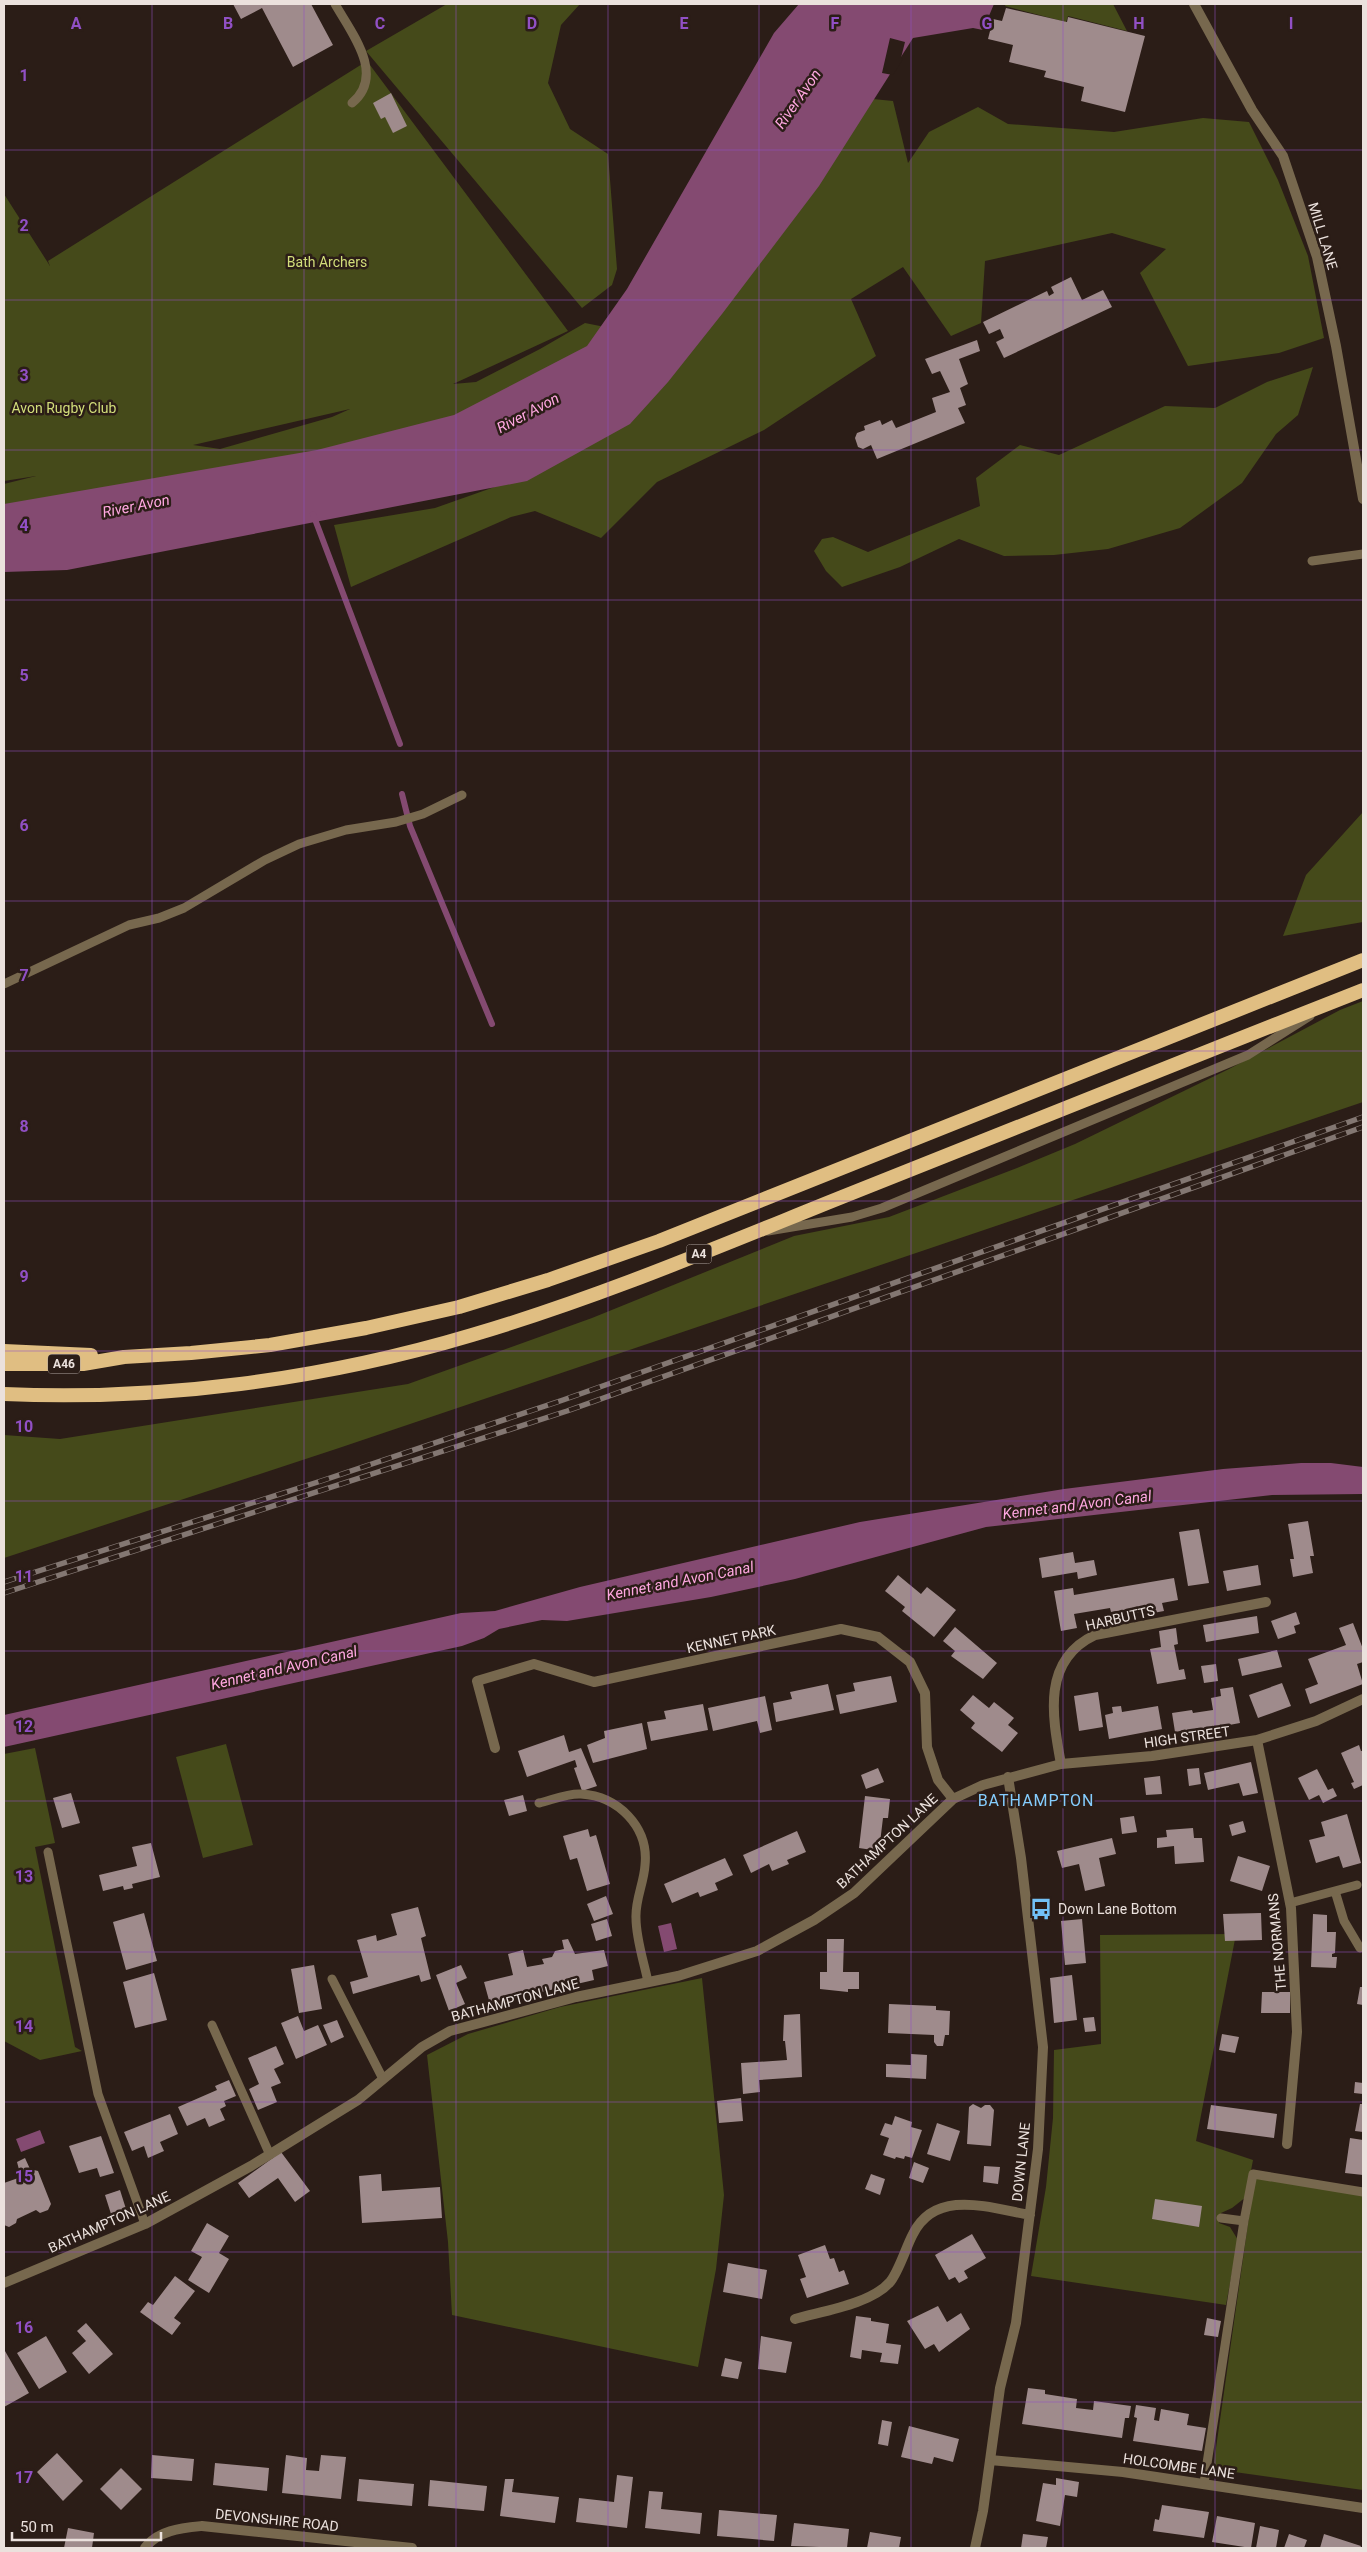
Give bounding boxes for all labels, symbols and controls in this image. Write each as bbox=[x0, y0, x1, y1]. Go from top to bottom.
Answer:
text: A bbox=[71, 14, 82, 33]
text: B bbox=[223, 14, 233, 33]
text: C bbox=[375, 14, 385, 33]
text: D bbox=[527, 14, 537, 33]
text: E bbox=[680, 14, 689, 33]
text: F bbox=[831, 14, 840, 33]
text: G bbox=[982, 14, 993, 33]
text: H bbox=[1133, 14, 1145, 33]
text: I bbox=[1289, 14, 1293, 33]
text: 1 bbox=[19, 66, 29, 85]
water label: River Avon bbox=[771, 66, 825, 132]
street label: MILL LANE bbox=[1305, 201, 1341, 272]
text: 2 bbox=[19, 216, 29, 235]
park label: Bath Archers bbox=[287, 254, 367, 270]
text: 3 bbox=[19, 366, 29, 385]
water label: River Avon bbox=[494, 389, 562, 437]
park label: Avon Rugby Club bbox=[12, 400, 117, 416]
water label: River Avon bbox=[101, 491, 171, 521]
text: 4 bbox=[19, 516, 29, 535]
text: 5 bbox=[19, 666, 29, 685]
text: 6 bbox=[19, 816, 29, 835]
text: 7 bbox=[19, 966, 29, 985]
text: 8 bbox=[19, 1117, 29, 1136]
road number: A4 bbox=[686, 1244, 712, 1264]
text: 9 bbox=[19, 1267, 29, 1286]
road number: A46 bbox=[48, 1355, 80, 1374]
text: 10 bbox=[15, 1417, 33, 1436]
water label: Kennet and Avon Canal bbox=[1002, 1487, 1153, 1523]
water label: Kennet and Avon Canal bbox=[605, 1558, 756, 1604]
text: 11 bbox=[15, 1567, 33, 1586]
street label: HARBUTTS bbox=[1084, 1602, 1156, 1634]
street label: KENNET PARK bbox=[685, 1622, 777, 1656]
water label: Kennet and Avon Canal bbox=[209, 1642, 359, 1694]
text: 12 bbox=[15, 1717, 33, 1736]
street label: HIGH STREET bbox=[1143, 1723, 1232, 1751]
street label: BATHAMPTON LANE bbox=[833, 1790, 941, 1892]
district label: BATHAMPTON bbox=[978, 1791, 1094, 1810]
text: 13 bbox=[15, 1867, 33, 1886]
street label: THE NORMANS bbox=[1265, 1893, 1289, 1991]
bus stop icon: Down Lane Bottom bbox=[1028, 1896, 1054, 1922]
place label: Down Lane Bottom bbox=[1058, 1901, 1177, 1917]
street label: BATHAMPTON LANE bbox=[449, 1975, 581, 2025]
text: 14 bbox=[15, 2017, 33, 2036]
street label: DOWN LANE bbox=[1009, 2122, 1033, 2202]
text: 15 bbox=[15, 2167, 33, 2186]
street label: BATHAMPTON LANE bbox=[46, 2188, 172, 2256]
text: 16 bbox=[15, 2318, 33, 2337]
street label: HOLCOMBE LANE bbox=[1122, 2450, 1236, 2482]
text: 17 bbox=[15, 2468, 33, 2487]
street label: DEVONSHIRE ROAD bbox=[214, 2506, 340, 2534]
scale bar bbox=[12, 2510, 161, 2542]
text: 50 m bbox=[20, 2518, 54, 2536]

